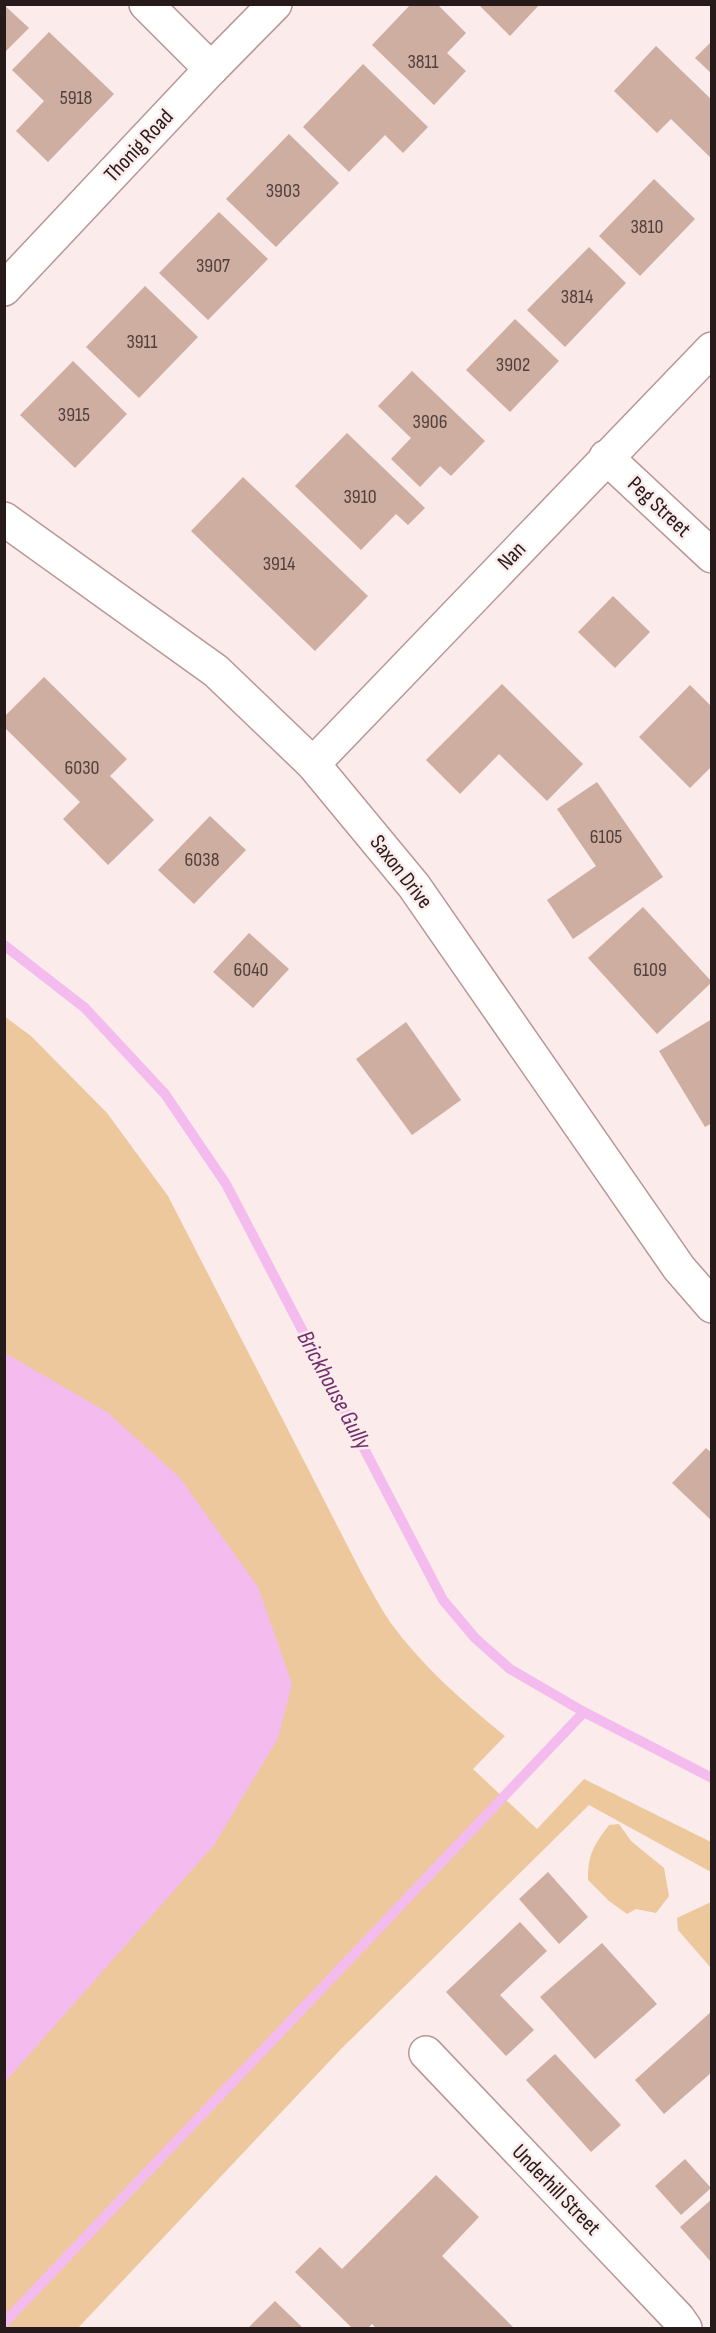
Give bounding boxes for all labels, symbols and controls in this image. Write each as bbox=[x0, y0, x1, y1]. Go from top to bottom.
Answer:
house number: 3811 bbox=[407, 50, 439, 74]
house number: 5918 bbox=[60, 86, 92, 110]
street label: Thonig Road bbox=[99, 104, 179, 188]
house number: 3903 bbox=[266, 179, 300, 203]
house number: 3810 bbox=[630, 215, 664, 239]
house number: 3907 bbox=[196, 254, 230, 278]
house number: 3814 bbox=[561, 285, 593, 309]
house number: 3911 bbox=[126, 330, 158, 354]
house number: 3902 bbox=[496, 353, 530, 377]
house number: 3915 bbox=[58, 403, 90, 427]
house number: 3906 bbox=[413, 410, 447, 434]
street label: Peg Street bbox=[622, 471, 697, 543]
house number: 3910 bbox=[343, 485, 377, 509]
street label: Nan bbox=[492, 536, 532, 576]
house number: 3914 bbox=[263, 552, 295, 576]
house number: 6030 bbox=[65, 756, 99, 780]
house number: 6105 bbox=[590, 825, 622, 849]
street label: Saxon Drive bbox=[364, 830, 438, 914]
house number: 6038 bbox=[185, 848, 219, 872]
house number: 6040 bbox=[234, 958, 268, 982]
house number: 6109 bbox=[633, 958, 667, 982]
water label: Brickhouse Gully bbox=[291, 1326, 378, 1455]
street label: Underhill Street bbox=[506, 2139, 606, 2241]

